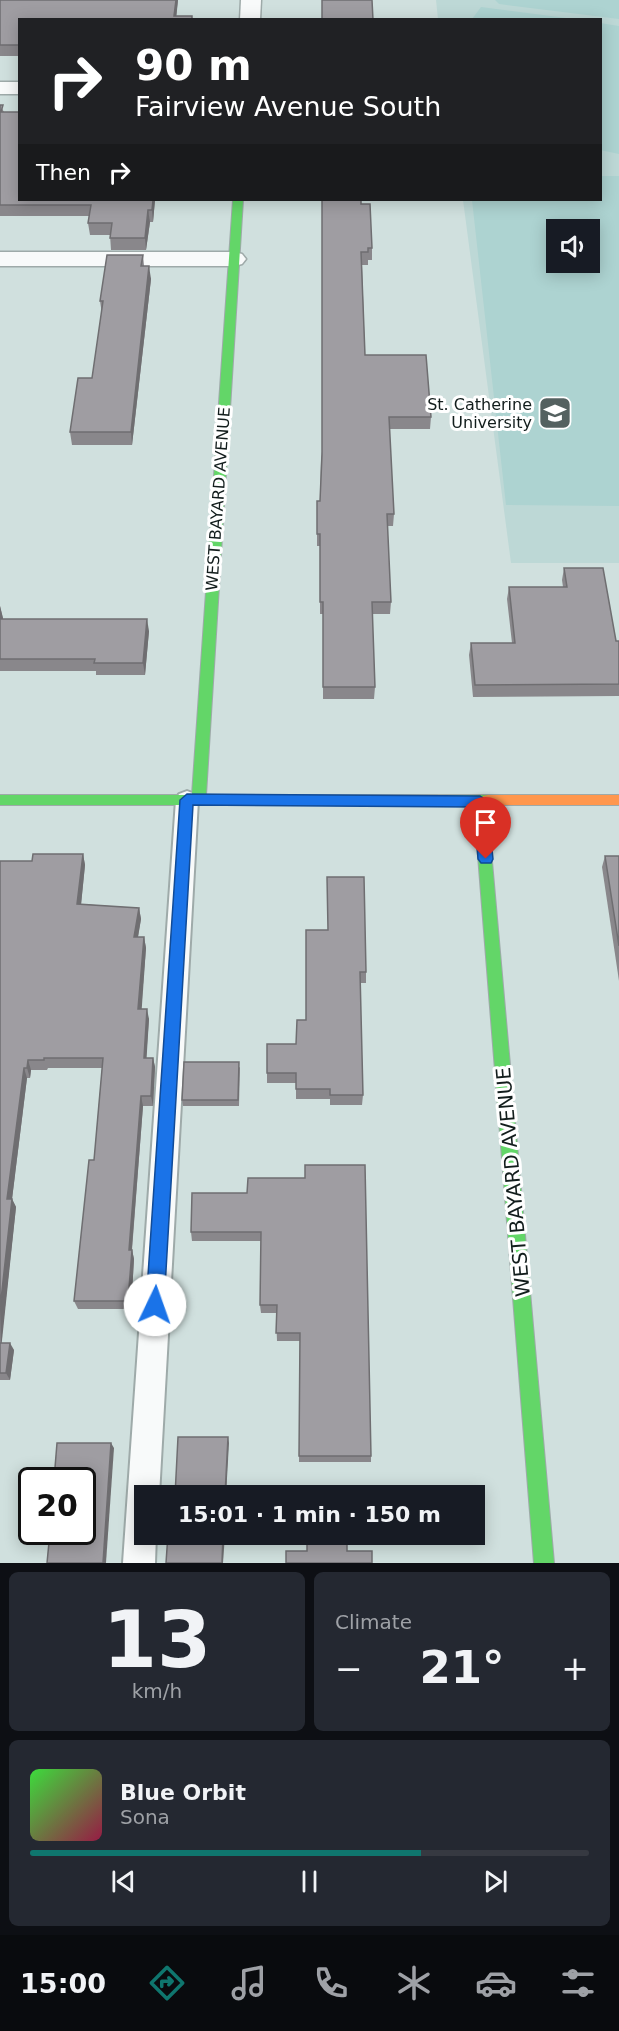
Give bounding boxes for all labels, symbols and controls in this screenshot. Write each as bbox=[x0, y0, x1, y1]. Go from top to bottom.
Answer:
text: 90 m bbox=[135, 41, 252, 90]
icon: right bbox=[36, 42, 114, 120]
text: Fairview Avenue South bbox=[135, 91, 441, 122]
icon: right bbox=[103, 156, 136, 189]
text: Then bbox=[36, 160, 91, 185]
map controls bbox=[546, 219, 600, 273]
button: sound bbox=[546, 219, 600, 273]
place label: St. Catherine University bbox=[427, 395, 532, 432]
school or university icon: St. Catherine University bbox=[537, 395, 573, 431]
street label: WEST BAYARD AVENUE bbox=[202, 406, 234, 592]
pin bbox=[460, 797, 511, 859]
icon: arrive bbox=[469, 806, 502, 839]
street label: WEST BAYARD AVENUE bbox=[491, 1066, 535, 1298]
position arrow bbox=[123, 1273, 187, 1337]
speed limit sign: 20 bbox=[18, 1467, 96, 1545]
text: 15:01 · 1 min · 150 m bbox=[178, 1502, 441, 1527]
text: 13 bbox=[103, 1595, 211, 1685]
text: Climate bbox=[335, 1610, 412, 1634]
text: 21° bbox=[419, 1641, 505, 1694]
text: − bbox=[335, 1649, 363, 1688]
text: + bbox=[561, 1649, 589, 1688]
text: km/h bbox=[132, 1679, 182, 1703]
text: Blue Orbit bbox=[120, 1780, 246, 1805]
text: Sona bbox=[120, 1805, 170, 1829]
icon: previous bbox=[107, 1865, 140, 1898]
icon: pause bbox=[293, 1865, 326, 1898]
icon: next bbox=[479, 1865, 512, 1898]
icon: directions bbox=[146, 1962, 188, 2004]
icon: music bbox=[228, 1962, 270, 2004]
icon: phone bbox=[310, 1962, 352, 2004]
icon: climate bbox=[393, 1962, 435, 2004]
icon: car bbox=[475, 1962, 517, 2004]
icon: filters bbox=[557, 1962, 599, 2004]
text: 15:00 bbox=[20, 1968, 106, 1999]

